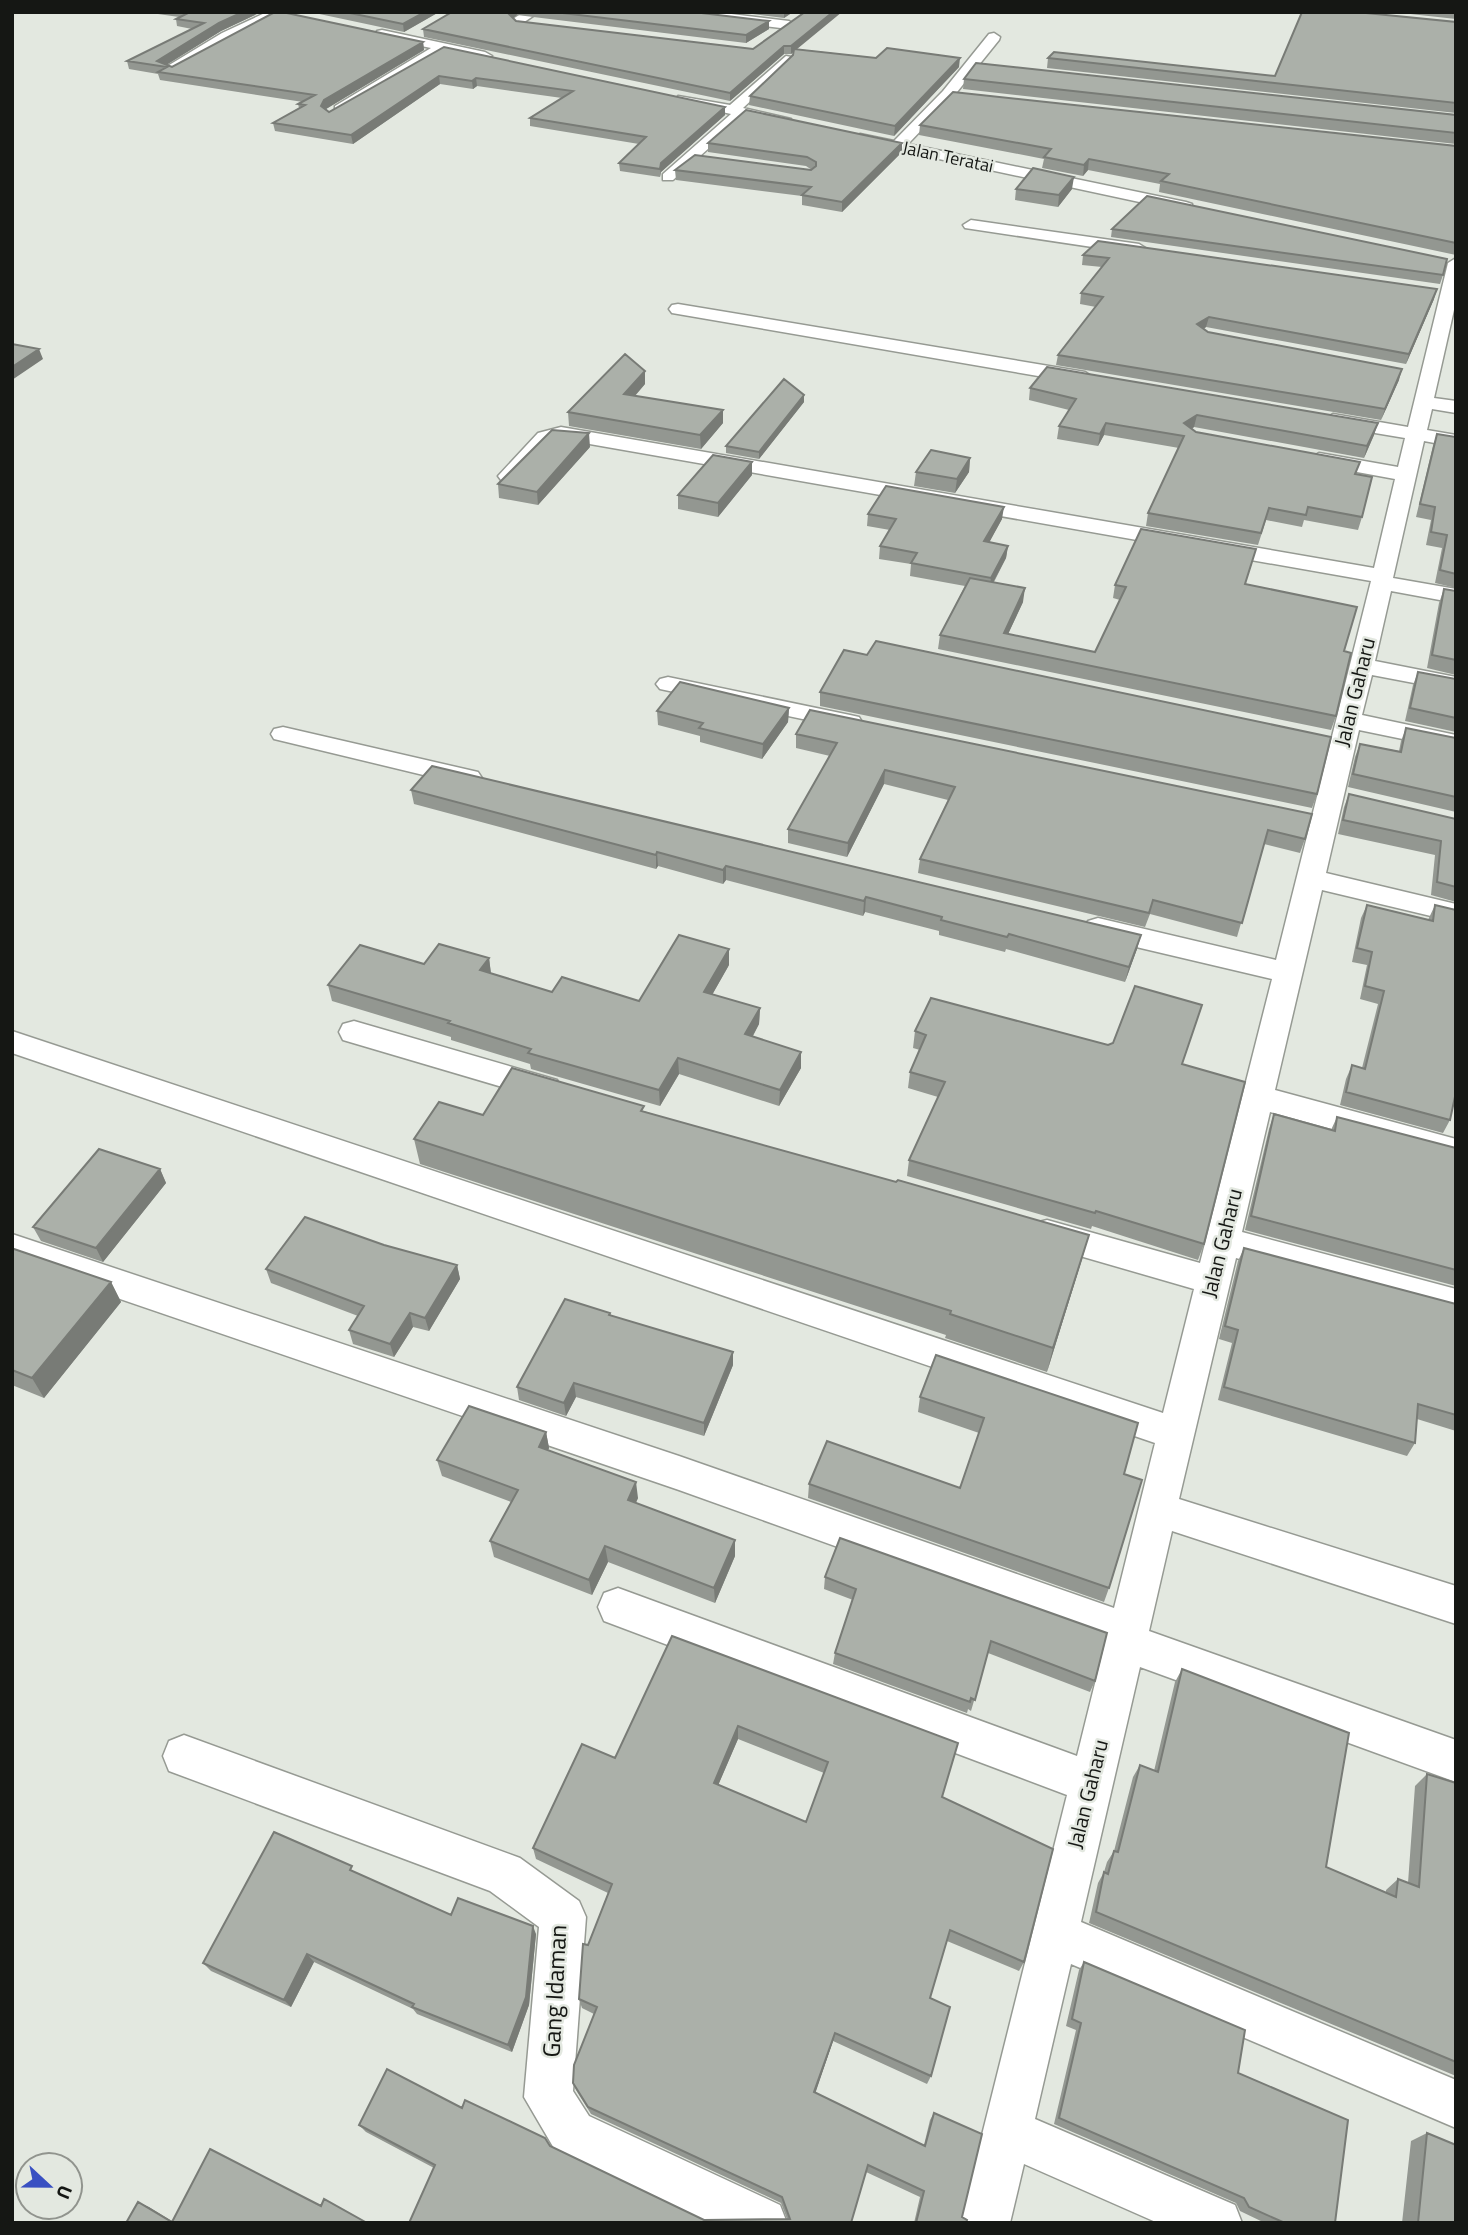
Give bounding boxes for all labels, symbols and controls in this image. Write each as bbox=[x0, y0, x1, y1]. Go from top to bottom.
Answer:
street label: Jalan Teratai bbox=[900, 134, 996, 179]
street label: Jalan Gaharu bbox=[1325, 634, 1383, 750]
street label: Jalan Gaharu bbox=[1192, 1185, 1250, 1301]
street label: Jalan Gaharu bbox=[1058, 1736, 1116, 1852]
street label: Gang Idaman bbox=[533, 1924, 575, 2058]
north arrow bbox=[14, 2151, 84, 2221]
text: U bbox=[49, 2181, 81, 2204]

